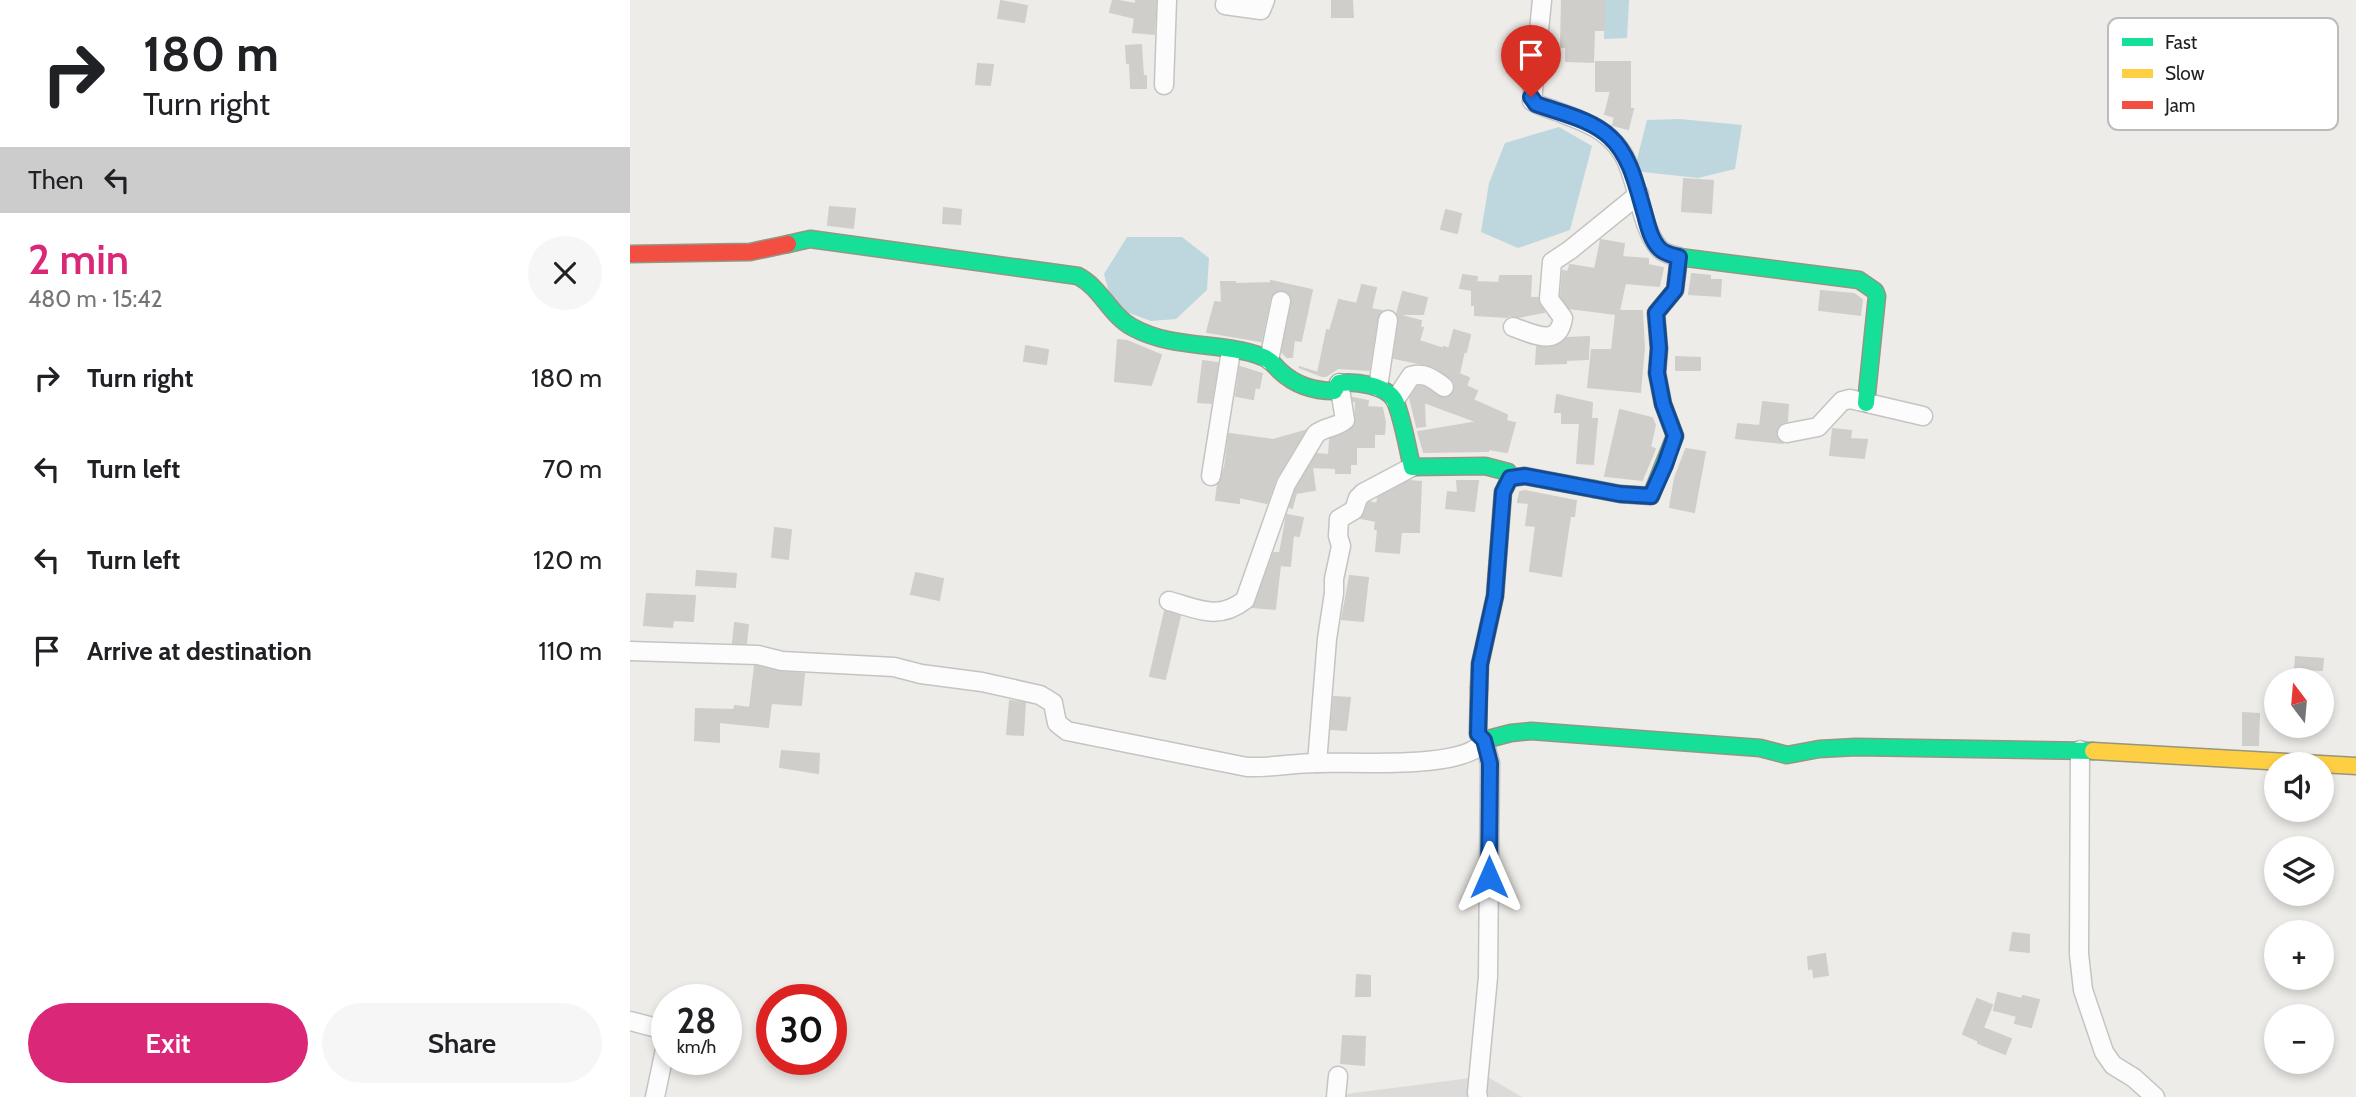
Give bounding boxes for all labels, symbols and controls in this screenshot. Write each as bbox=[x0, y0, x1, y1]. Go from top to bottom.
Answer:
legend bbox=[2108, 18, 2338, 130]
text: 180 m bbox=[143, 24, 279, 83]
pin bbox=[1501, 25, 1561, 97]
icon: right bbox=[28, 28, 119, 119]
text: Fast bbox=[2165, 31, 2198, 54]
icon: arrive bbox=[1512, 36, 1550, 74]
text: Slow bbox=[2165, 62, 2205, 85]
text: Turn right bbox=[143, 84, 270, 123]
text: Jam bbox=[2164, 94, 2195, 117]
icon: left bbox=[98, 161, 136, 199]
text: Then bbox=[28, 164, 84, 196]
text: 2 min bbox=[28, 233, 129, 285]
button: close bbox=[528, 236, 602, 310]
text: 480 m · 15:42 bbox=[28, 285, 163, 313]
icon: right bbox=[28, 359, 66, 397]
text: Turn right bbox=[87, 362, 193, 394]
text: 180 m bbox=[531, 362, 602, 394]
icon: left bbox=[28, 450, 66, 488]
text: Turn left bbox=[87, 453, 180, 485]
text: 70 m bbox=[542, 453, 602, 485]
icon: left bbox=[28, 541, 66, 579]
text: Turn left bbox=[87, 544, 180, 576]
text: 120 m bbox=[533, 544, 602, 576]
icon: arrive bbox=[28, 632, 66, 670]
text: Arrive at destination bbox=[87, 635, 312, 667]
text: 110 m bbox=[538, 635, 602, 667]
north arrow bbox=[2264, 668, 2334, 738]
map controls bbox=[2264, 668, 2334, 1074]
button: sound bbox=[2264, 752, 2334, 822]
button: layers bbox=[2264, 836, 2334, 906]
position arrow bbox=[1452, 840, 1526, 914]
button: + bbox=[2264, 920, 2334, 990]
speed limit sign: 30 bbox=[756, 984, 847, 1075]
text: 28 bbox=[677, 999, 716, 1042]
button: Exit bbox=[28, 1003, 308, 1083]
button: Share bbox=[322, 1003, 602, 1083]
button: − bbox=[2264, 1004, 2334, 1074]
text: km/h bbox=[677, 1036, 716, 1058]

